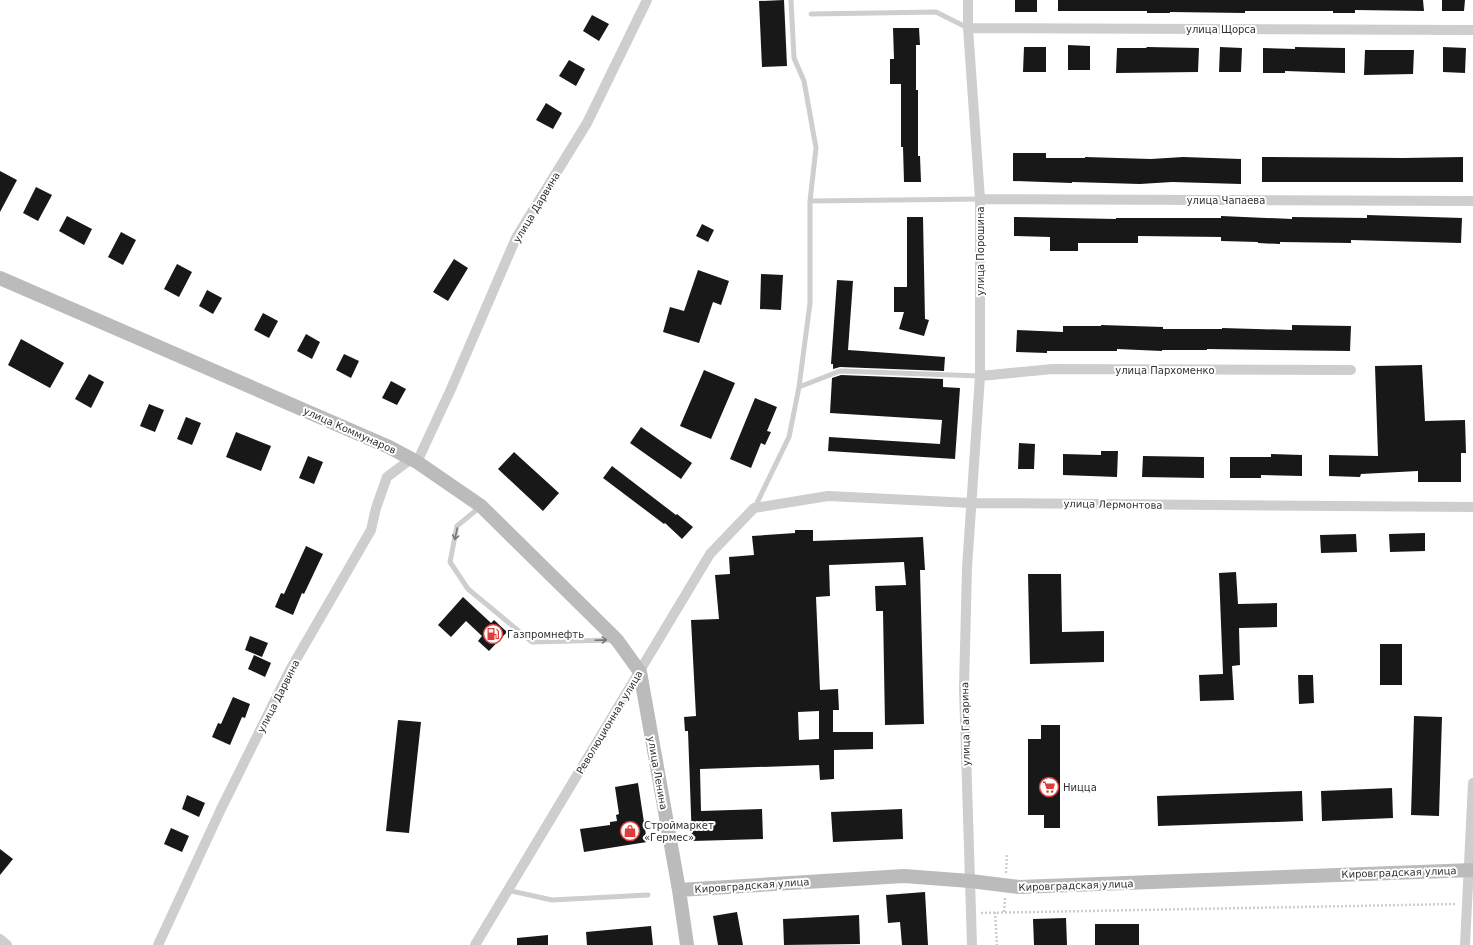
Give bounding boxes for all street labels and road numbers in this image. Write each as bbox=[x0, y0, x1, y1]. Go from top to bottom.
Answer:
street label: улица Щорса bbox=[1186, 24, 1256, 35]
street label: улица Дарвина bbox=[511, 170, 562, 244]
street label: улица Чапаева bbox=[1187, 195, 1265, 206]
street label: улица Порошина bbox=[975, 206, 986, 296]
street label: улица Пархоменко bbox=[1115, 365, 1215, 376]
street label: улица Коммунаров bbox=[302, 405, 398, 456]
street label: улица Лермонтова bbox=[1063, 498, 1163, 511]
street label: улица Дарвина bbox=[255, 658, 302, 734]
street label: Революционная улица bbox=[574, 669, 645, 776]
street label: улица Гагарина bbox=[959, 682, 972, 766]
street label: улица Ленина bbox=[646, 736, 669, 811]
street label: Кировградская улица bbox=[1341, 865, 1457, 880]
street label: Кировградская улица bbox=[694, 876, 810, 895]
street label: Кировградская улица bbox=[1018, 878, 1134, 893]

